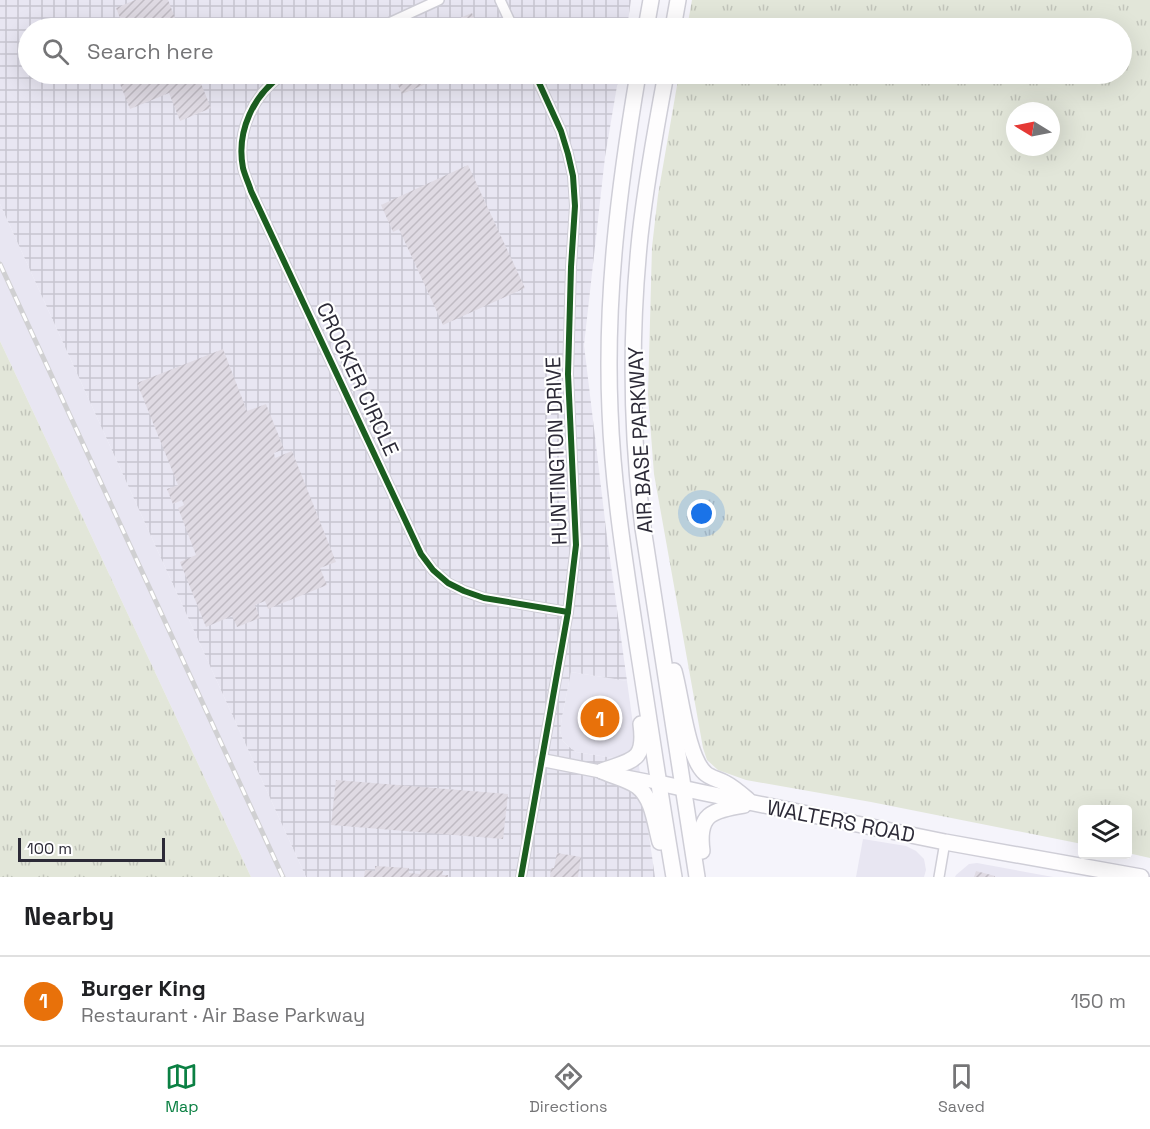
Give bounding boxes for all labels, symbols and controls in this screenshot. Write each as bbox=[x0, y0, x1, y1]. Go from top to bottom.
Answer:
search box bbox=[18, 18, 1132, 84]
icon: search bbox=[39, 35, 72, 68]
text: Search here bbox=[87, 37, 214, 65]
north arrow bbox=[1006, 102, 1060, 156]
street label: CROCKER CIRCLE bbox=[311, 298, 405, 460]
street label: AIR BASE PARKWAY bbox=[622, 346, 658, 534]
street label: HUNTINGTON DRIVE bbox=[539, 356, 573, 546]
your location bbox=[687, 499, 716, 528]
pin: 1 bbox=[580, 696, 620, 740]
street label: WALTERS ROAD bbox=[765, 793, 917, 849]
map controls bbox=[1078, 805, 1132, 859]
button: layers bbox=[1078, 805, 1132, 859]
scale bar bbox=[18, 835, 165, 862]
text: 100 m bbox=[27, 838, 72, 859]
text: Nearby bbox=[24, 899, 114, 933]
text: Burger King bbox=[81, 974, 206, 1002]
text: 1 bbox=[39, 988, 48, 1014]
text: 150 m bbox=[1071, 988, 1126, 1014]
text: Restaurant · Air Base Parkway bbox=[81, 1002, 365, 1028]
tab: Map bbox=[165, 1060, 199, 1117]
tab: Directions bbox=[529, 1060, 608, 1117]
tab: Saved bbox=[938, 1060, 985, 1117]

